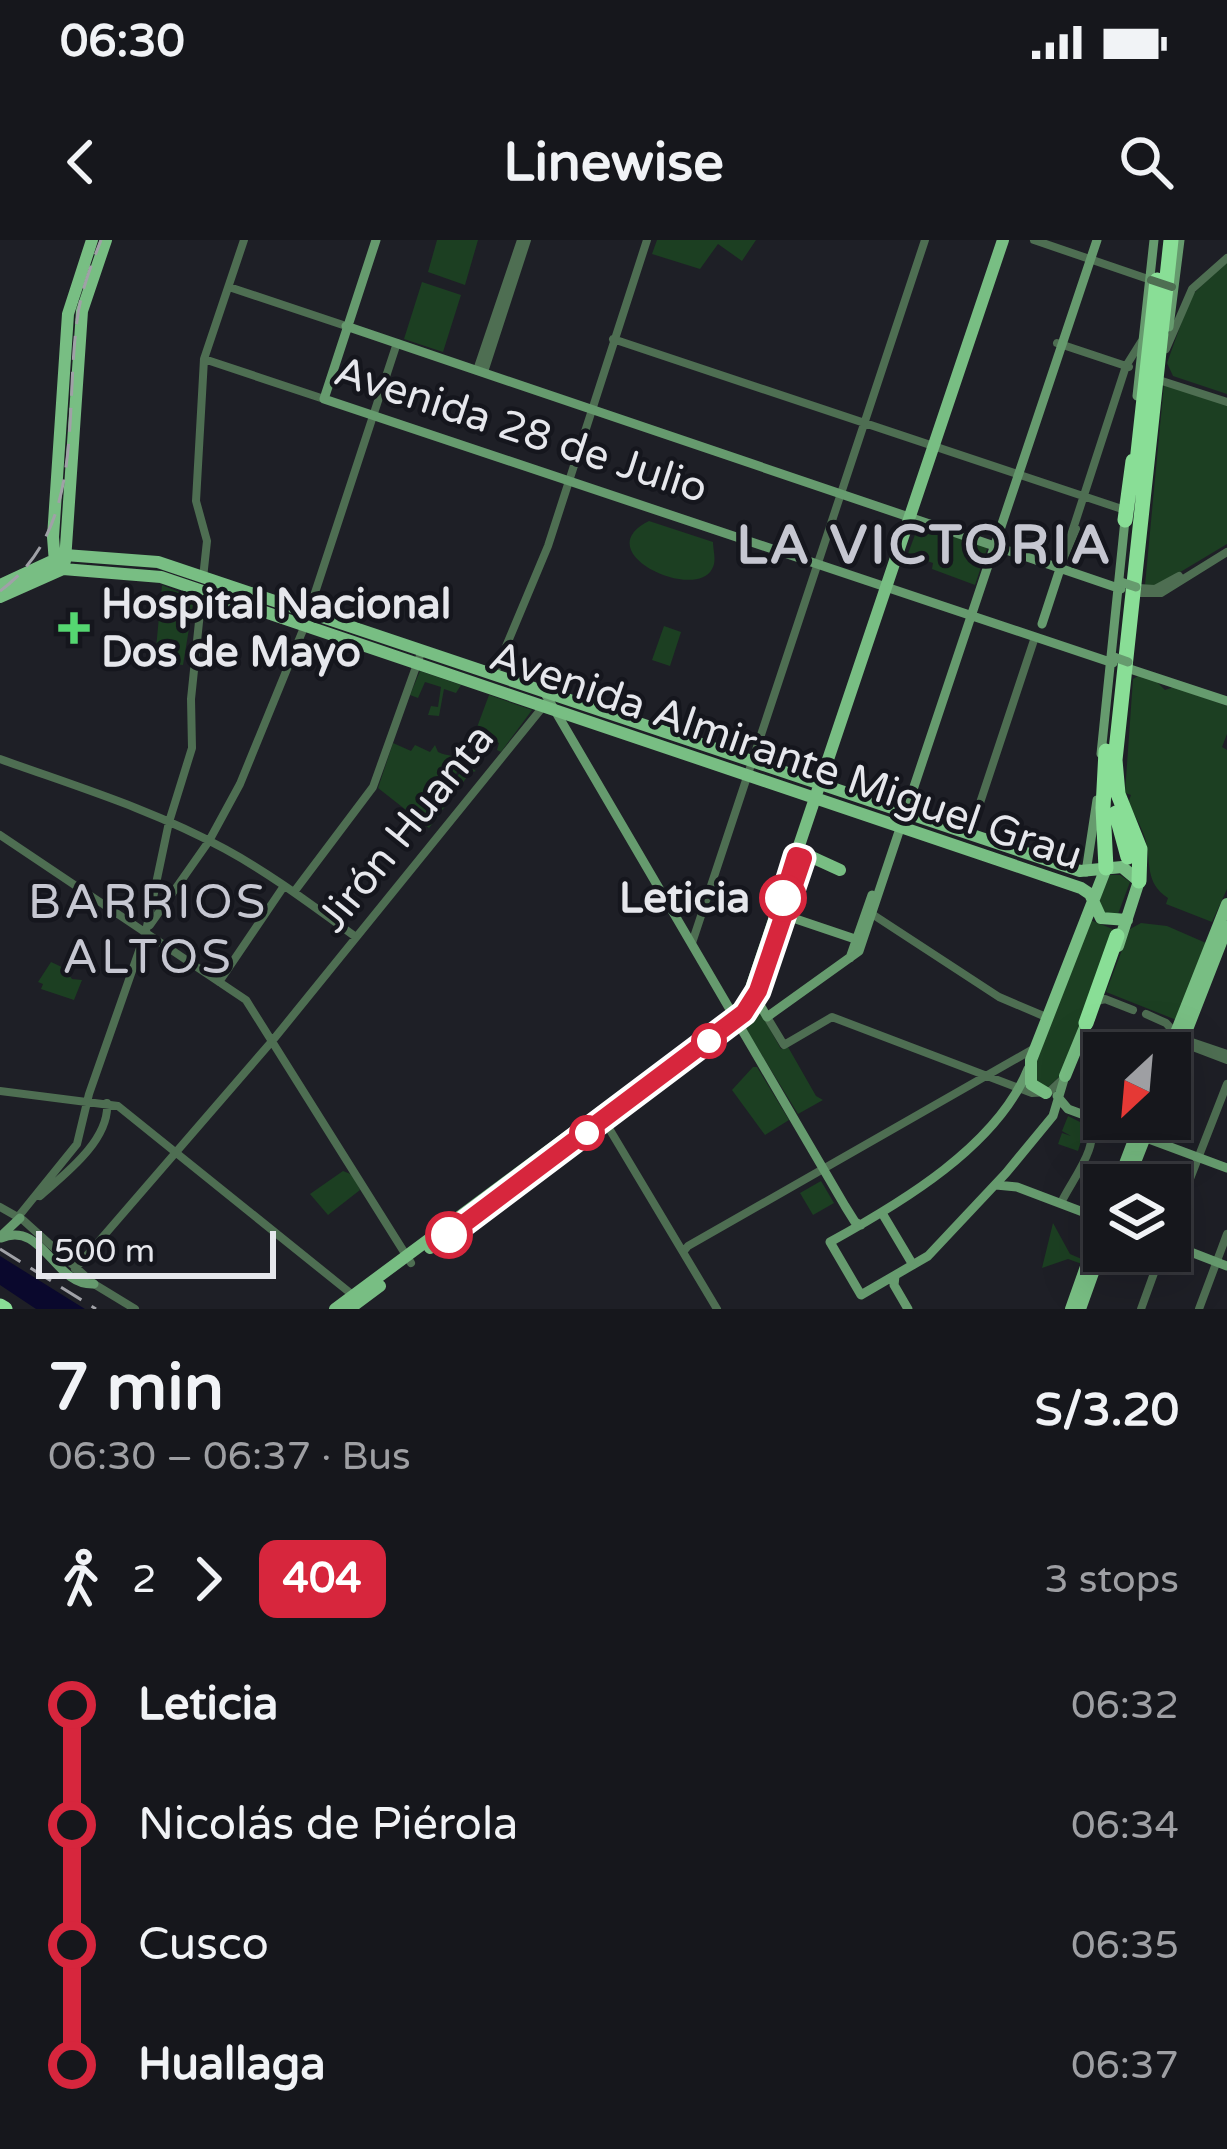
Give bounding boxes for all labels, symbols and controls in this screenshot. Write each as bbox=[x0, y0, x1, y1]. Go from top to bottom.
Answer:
text: 06:30 bbox=[60, 15, 185, 69]
icon: back bbox=[48, 129, 114, 195]
icon: search bbox=[1113, 129, 1179, 195]
text: Linewise bbox=[503, 130, 724, 195]
street label: Avenida 28 de Julio bbox=[328, 346, 714, 514]
district label: LA VICTORIA bbox=[736, 513, 1114, 578]
place label: Hospital Nacional Dos de Mayo bbox=[101, 579, 451, 678]
marker: Hospital Nacional Dos de Mayo bbox=[58, 612, 90, 644]
street label: Avenida Almirante Miguel Grau bbox=[483, 630, 1089, 882]
street label: Jirón Huanta bbox=[307, 714, 505, 942]
place label: Leticia bbox=[619, 873, 750, 924]
district label: BARRIOS ALTOS bbox=[28, 874, 268, 987]
marker: Leticia bbox=[761, 876, 805, 920]
unlabelled marker bbox=[693, 1025, 725, 1057]
north arrow bbox=[1083, 1032, 1191, 1140]
map controls bbox=[1083, 1032, 1191, 1272]
unlabelled marker bbox=[571, 1117, 603, 1149]
button: layers bbox=[1083, 1164, 1191, 1272]
unlabelled marker bbox=[427, 1213, 471, 1257]
scale bar bbox=[36, 1225, 276, 1278]
text: 500 m bbox=[54, 1232, 155, 1271]
text: 7 min bbox=[48, 1348, 224, 1428]
text: S/3.20 bbox=[1035, 1384, 1179, 1438]
text: 06:30 – 06:37 · Bus bbox=[48, 1433, 411, 1480]
icon: walk bbox=[48, 1546, 114, 1612]
icon: forward bbox=[175, 1546, 241, 1612]
text: 404 bbox=[283, 1553, 362, 1604]
text: 2 bbox=[132, 1556, 157, 1603]
text: 3 stops bbox=[1044, 1556, 1179, 1603]
text: Leticia bbox=[138, 1678, 278, 1732]
text: 06:32 bbox=[1071, 1682, 1179, 1729]
text: Nicolás de Piérola bbox=[138, 1798, 518, 1852]
text: 06:34 bbox=[1071, 1802, 1179, 1849]
text: Cusco bbox=[138, 1918, 269, 1972]
text: 06:35 bbox=[1071, 1922, 1179, 1969]
text: Huallaga bbox=[138, 2038, 325, 2092]
text: 06:37 bbox=[1071, 2042, 1179, 2089]

